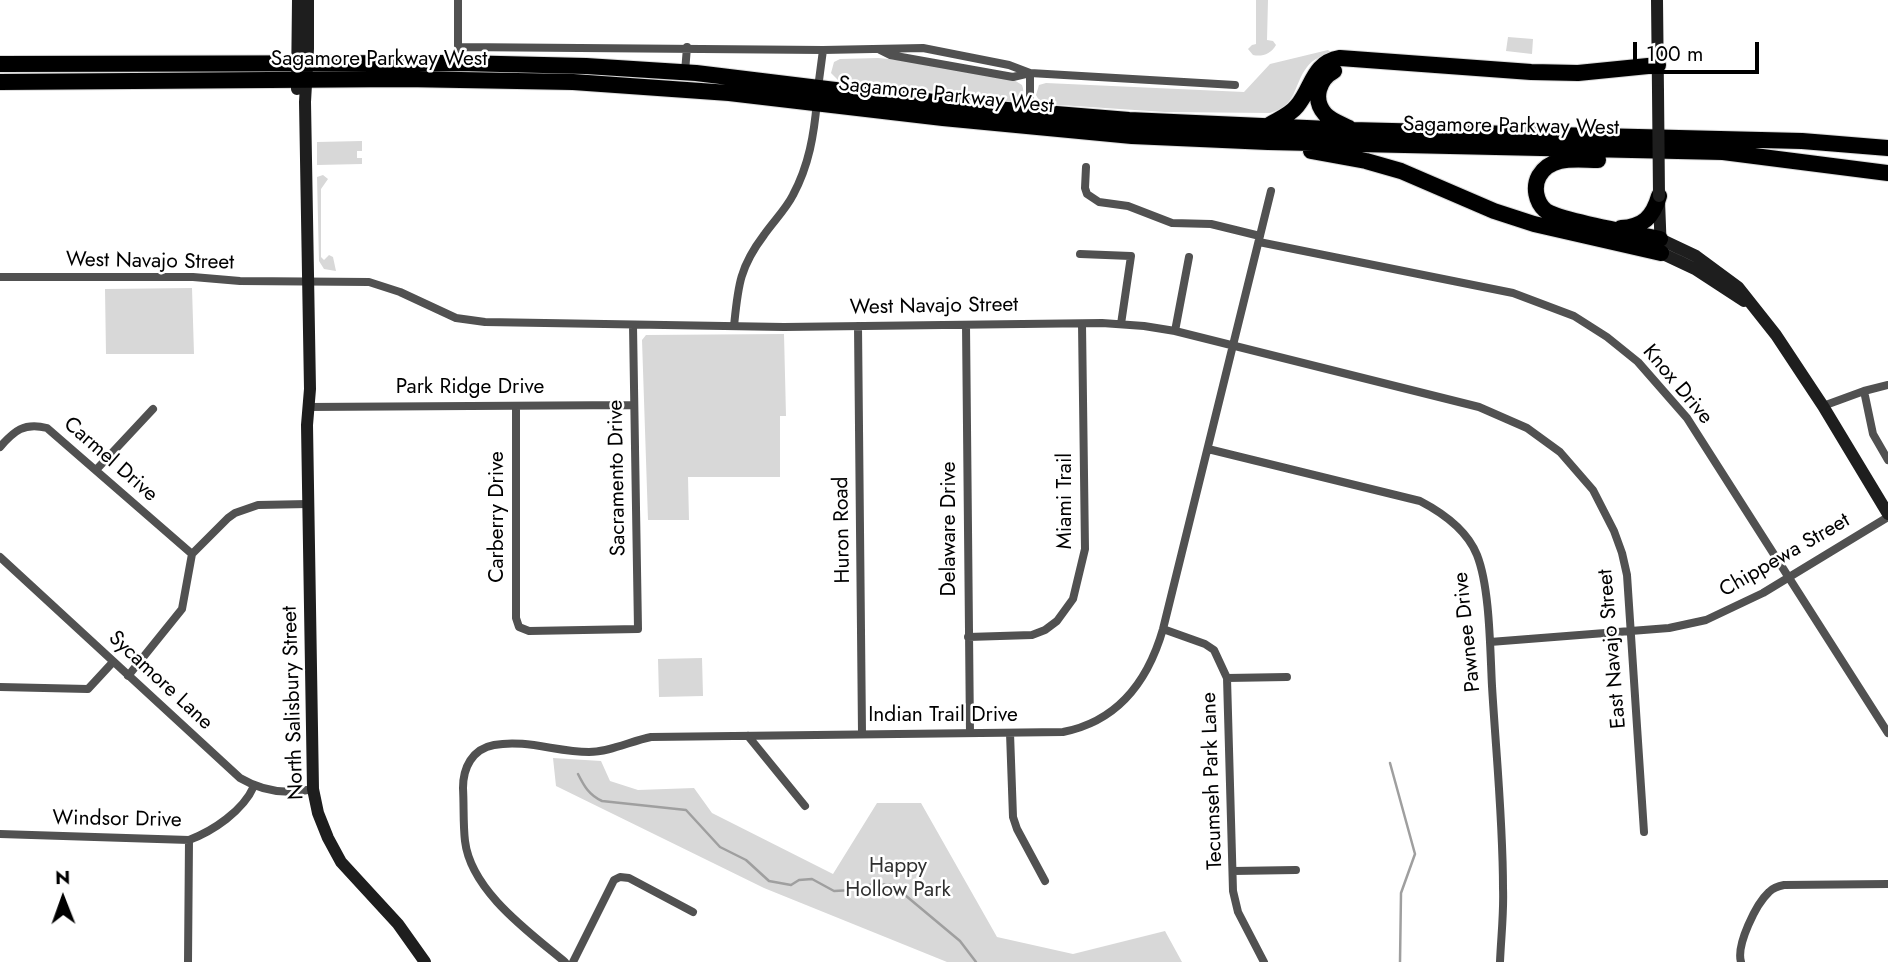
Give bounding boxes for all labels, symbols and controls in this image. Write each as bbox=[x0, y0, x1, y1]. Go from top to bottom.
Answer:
scale bar bbox=[1636, 28, 1762, 72]
text: 100 m bbox=[1646, 39, 1703, 69]
street label: Sagamore Parkway West bbox=[271, 47, 487, 73]
street label: Sagamore Parkway West bbox=[837, 72, 1055, 120]
street label: Sagamore Parkway West bbox=[1403, 113, 1619, 141]
street label: West Navajo Street bbox=[66, 248, 234, 276]
street label: West Navajo Street bbox=[850, 293, 1018, 321]
street label: Knox Drive bbox=[1637, 340, 1717, 430]
street label: Park Ridge Drive bbox=[396, 375, 544, 401]
street label: Sacramento Drive bbox=[604, 399, 632, 557]
street label: Carmel Drive bbox=[58, 412, 162, 508]
street label: Carberry Drive bbox=[485, 451, 511, 583]
street label: Miami Trail bbox=[1053, 453, 1079, 549]
street label: Delaware Drive bbox=[937, 462, 963, 596]
street label: Huron Road bbox=[829, 476, 857, 584]
street label: Chippewa Street bbox=[1715, 509, 1855, 603]
street label: East Navajo Street bbox=[1593, 568, 1633, 730]
street label: Pawnee Drive bbox=[1449, 571, 1487, 693]
street label: North Salisbury Street bbox=[278, 606, 310, 800]
street label: Sycamore Lane bbox=[102, 626, 218, 736]
street label: Tecumseh Park Lane bbox=[1197, 692, 1229, 870]
street label: Indian Trail Drive bbox=[868, 703, 1018, 729]
street label: Windsor Drive bbox=[52, 806, 182, 834]
park label: Happy Hollow Park bbox=[845, 854, 951, 904]
north arrow bbox=[28, 864, 98, 934]
text: N bbox=[55, 864, 70, 891]

